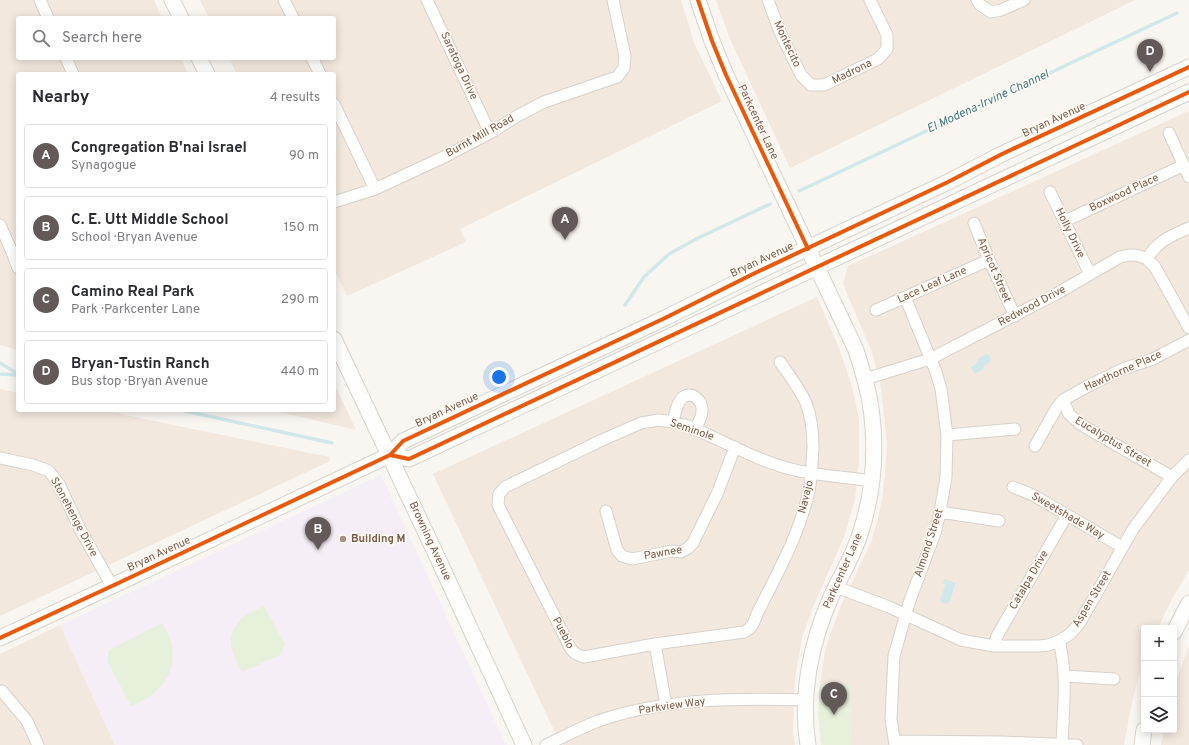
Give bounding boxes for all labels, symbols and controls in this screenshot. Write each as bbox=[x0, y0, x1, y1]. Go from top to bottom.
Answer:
search box bbox=[16, 16, 336, 60]
street label: Montecito bbox=[770, 19, 804, 69]
icon: search bbox=[30, 27, 52, 49]
text: Search here bbox=[62, 29, 142, 48]
street label: Saratoga Drive bbox=[437, 30, 481, 102]
pin: D bbox=[1137, 39, 1163, 72]
street label: Madrona bbox=[830, 56, 874, 88]
water label: El Modena-Irvine Channel bbox=[924, 66, 1053, 137]
street label: Parkcenter Lane bbox=[734, 82, 782, 162]
text: Nearby bbox=[32, 87, 89, 109]
text: 4 results bbox=[270, 90, 320, 106]
street label: Bryan Avenue bbox=[1020, 99, 1088, 141]
street label: Burnt Mill Road bbox=[443, 111, 517, 161]
text: Congregation B'nai Israel bbox=[71, 139, 247, 158]
text: A bbox=[41, 148, 51, 164]
text: 90 m bbox=[289, 148, 319, 164]
text: Synagogue bbox=[71, 158, 136, 174]
street label: Boxwood Place bbox=[1087, 171, 1161, 215]
street label: Holly Drive bbox=[1052, 206, 1088, 260]
pin: A bbox=[552, 207, 578, 240]
text: C. E. Utt Middle School bbox=[71, 211, 229, 230]
text: B bbox=[42, 220, 50, 236]
text: 150 m bbox=[284, 220, 319, 236]
text: School · Bryan Avenue bbox=[71, 230, 197, 246]
street label: Apricot Street bbox=[974, 235, 1014, 305]
street label: Bryan Avenue bbox=[728, 239, 796, 281]
street label: Lace Leaf Lane bbox=[895, 263, 969, 307]
street label: Redwood Drive bbox=[996, 282, 1068, 330]
text: Camino Real Park bbox=[71, 283, 194, 302]
text: C bbox=[42, 292, 50, 308]
text: 290 m bbox=[281, 292, 319, 308]
text: Park · Parkcenter Lane bbox=[71, 302, 200, 318]
street label: Hawthorne Place bbox=[1082, 348, 1164, 394]
text: Bryan-Tustin Ranch bbox=[71, 355, 210, 374]
text: D bbox=[41, 364, 51, 380]
text: 440 m bbox=[280, 364, 319, 380]
your location bbox=[489, 367, 509, 387]
text: Bus stop · Bryan Avenue bbox=[71, 374, 208, 390]
street label: Bryan Avenue bbox=[413, 389, 481, 431]
street label: Eucalyptus Street bbox=[1072, 414, 1154, 470]
street label: Seminole bbox=[668, 416, 716, 444]
street label: Stonehenge Drive bbox=[47, 475, 101, 559]
street label: Navajo bbox=[795, 479, 817, 515]
street label: Sweetshade Way bbox=[1029, 489, 1107, 543]
street label: Browning Avenue bbox=[406, 499, 454, 583]
street label: Almond Street bbox=[911, 507, 947, 579]
pin: B bbox=[305, 517, 331, 550]
street label: Parkcenter Lane bbox=[820, 531, 866, 611]
place label: Building M bbox=[351, 532, 405, 546]
street label: Bryan Avenue bbox=[125, 533, 193, 575]
marker: Building M bbox=[338, 534, 348, 544]
street label: Pawnee bbox=[643, 543, 683, 563]
street label: Catalpa Drive bbox=[1006, 548, 1052, 612]
street label: Aspen Street bbox=[1070, 568, 1114, 630]
street label: Pueblo bbox=[549, 615, 577, 651]
map controls bbox=[1141, 625, 1177, 733]
button: + bbox=[1141, 625, 1177, 661]
button: − bbox=[1141, 661, 1177, 697]
pin: C bbox=[821, 682, 847, 715]
street label: Parkview Way bbox=[638, 694, 707, 718]
button: layers bbox=[1141, 697, 1177, 733]

